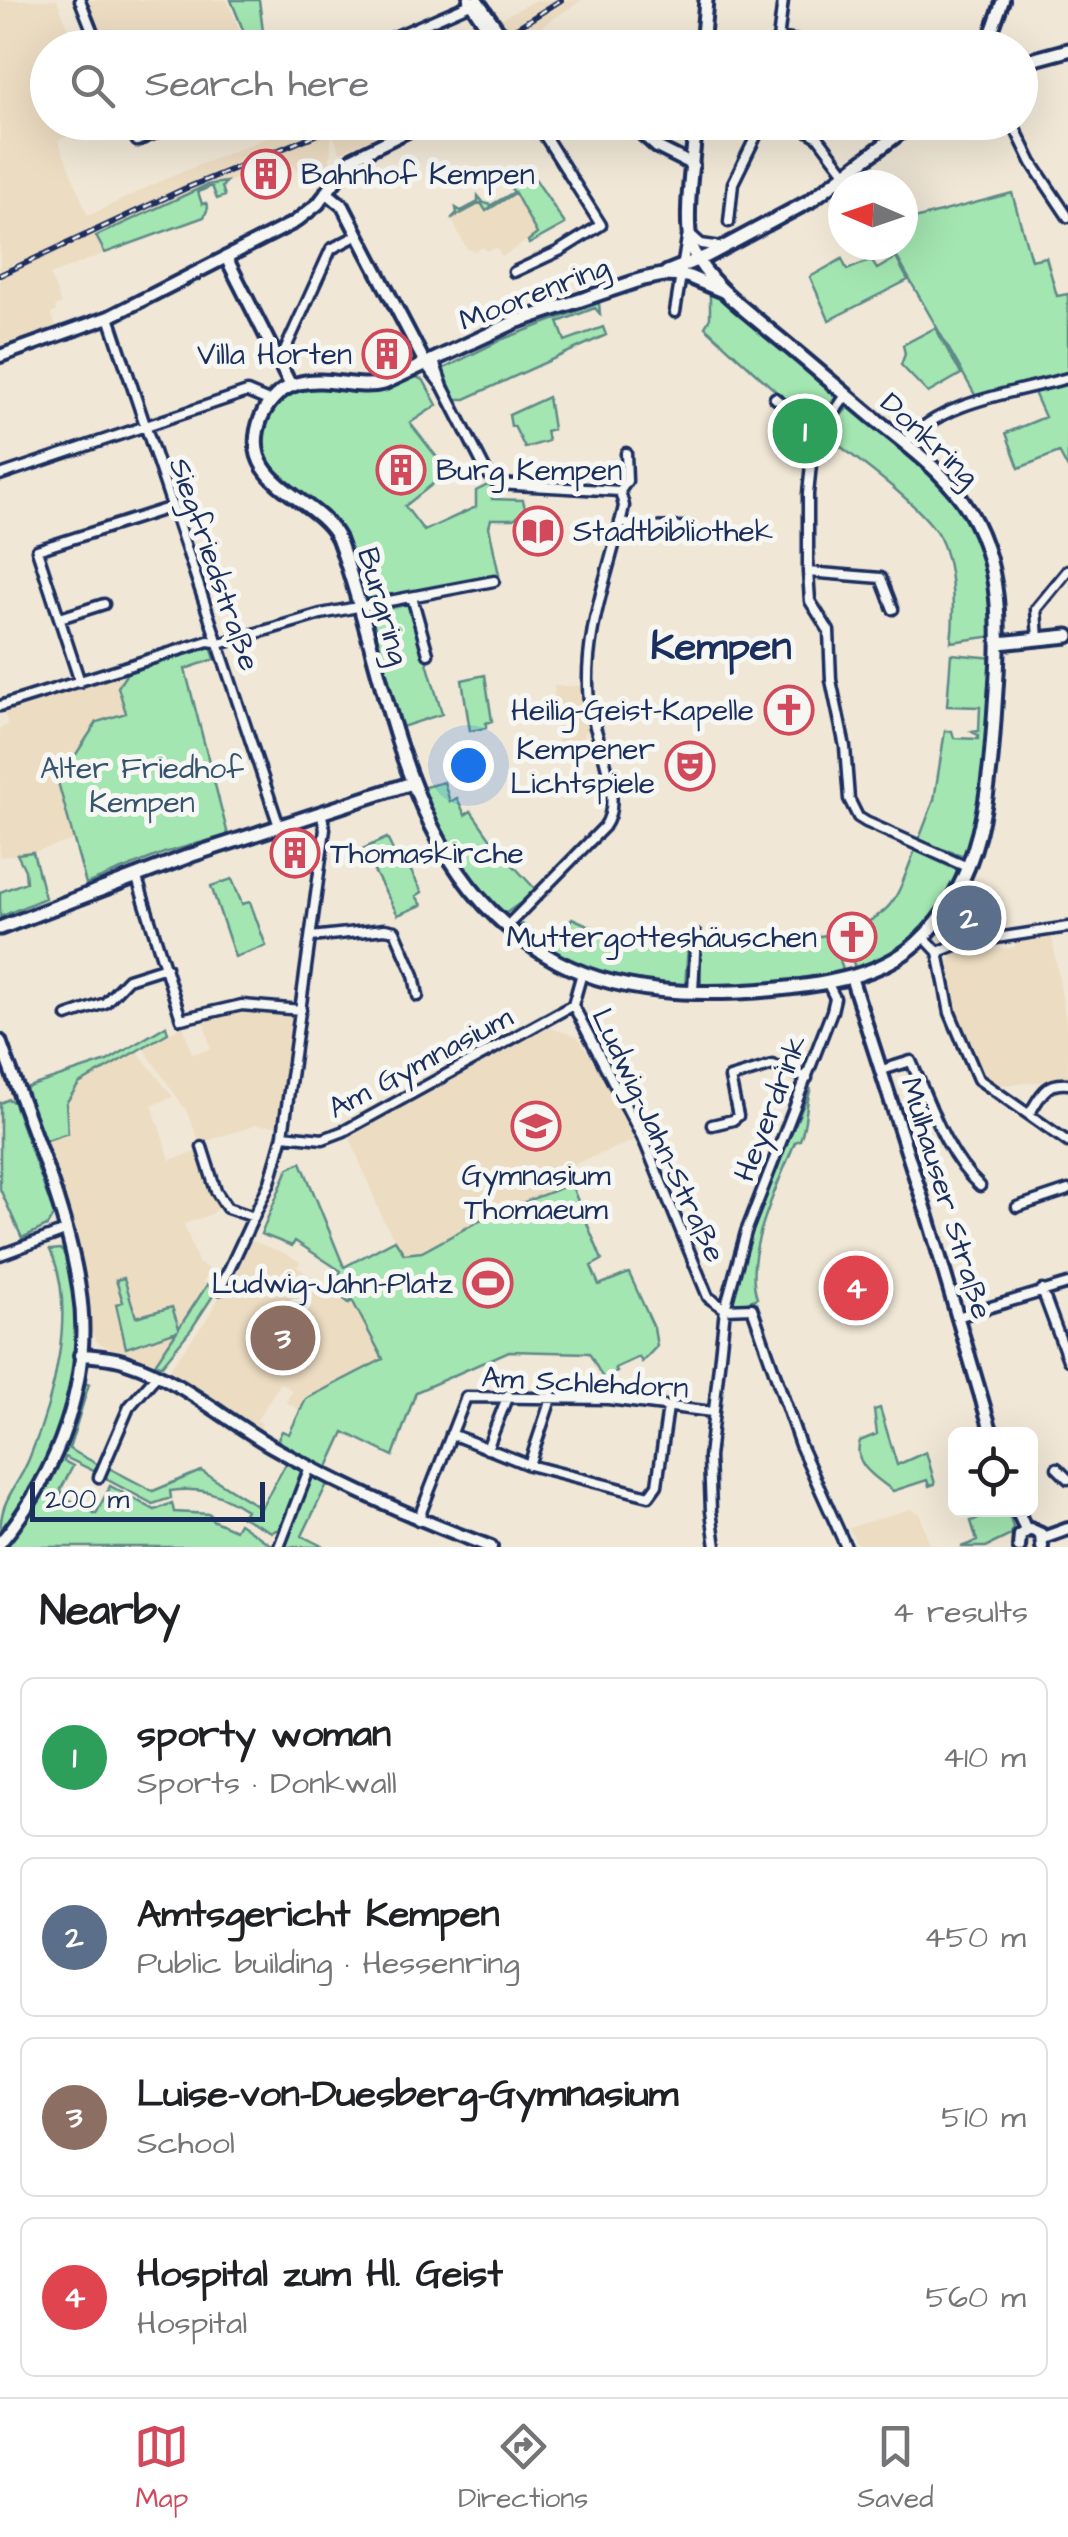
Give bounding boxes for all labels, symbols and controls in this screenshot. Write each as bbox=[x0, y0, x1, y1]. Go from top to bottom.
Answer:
search box bbox=[30, 30, 1038, 140]
icon: search bbox=[65, 58, 120, 113]
text: Search here bbox=[145, 59, 369, 111]
building icon: Bahnhof Kempen bbox=[240, 148, 292, 200]
place label: Bahnhof Kempen bbox=[301, 154, 535, 196]
north arrow bbox=[828, 170, 918, 260]
street label: Moorenring bbox=[453, 246, 616, 343]
building icon: Villa Horten bbox=[361, 328, 413, 380]
place label: Villa Horten bbox=[197, 334, 352, 376]
street label: Donkring bbox=[870, 383, 988, 497]
pin: 1 bbox=[772, 394, 838, 468]
building icon: Burg Kempen bbox=[375, 444, 427, 496]
place label: Burg Kempen bbox=[436, 450, 622, 493]
street label: Siegfriedstraße bbox=[157, 452, 270, 677]
library icon: Stadtbibliothek bbox=[512, 505, 564, 557]
place label: Stadtbibliothek bbox=[573, 511, 773, 553]
street label: Burgring bbox=[345, 543, 420, 670]
district label: Kempen bbox=[651, 620, 791, 675]
church icon: Heilig-Geist-Kapelle bbox=[763, 684, 815, 736]
place label: Heilig-Geist-Kapelle bbox=[511, 690, 754, 733]
place label: Kempener Lichtspiele bbox=[510, 729, 655, 805]
your location bbox=[443, 740, 494, 791]
theatre icon: Kempener Lichtspiele bbox=[664, 740, 716, 792]
park label: Alter Friedhof Kempen bbox=[40, 748, 244, 824]
building icon: Thomaskirche bbox=[269, 827, 321, 879]
place label: Thomaskirche bbox=[330, 833, 524, 875]
pin: 2 bbox=[936, 880, 1002, 956]
church icon: Muttergotteshäuschen bbox=[826, 911, 878, 963]
place label: Muttergotteshäuschen bbox=[507, 917, 817, 960]
street label: Am Gymnasium bbox=[321, 996, 521, 1130]
street label: Ludwig-Jahn-Straße bbox=[580, 1001, 735, 1270]
street label: Heyerdrink bbox=[724, 1029, 819, 1188]
street label: Mülhauser Straße bbox=[889, 1072, 1003, 1324]
school or university icon: Gymnasium Thomaeum bbox=[510, 1100, 562, 1152]
place label: Gymnasium Thomaeum bbox=[461, 1155, 611, 1231]
pin: 4 bbox=[824, 1250, 888, 1326]
sports icon: Ludwig-Jahn-Platz bbox=[462, 1257, 514, 1309]
place label: Ludwig-Jahn-Platz bbox=[212, 1263, 453, 1306]
pin: 3 bbox=[250, 1300, 316, 1376]
street label: Am Schlehdorn bbox=[480, 1357, 690, 1409]
map controls bbox=[948, 1427, 1038, 1517]
button: locate bbox=[948, 1427, 1038, 1517]
scale bar bbox=[30, 1477, 265, 1522]
text: 200 m bbox=[45, 1480, 129, 1519]
text: Nearby bbox=[40, 1583, 180, 1641]
text: 4 results bbox=[892, 1590, 1028, 1635]
text: sporty woman bbox=[137, 1709, 391, 1761]
text: 1 bbox=[72, 1735, 77, 1780]
text: 410 m bbox=[942, 1735, 1026, 1780]
text: Sports · Donkwall bbox=[137, 1761, 397, 1806]
text: Amtsgericht Kempen bbox=[137, 1889, 500, 1941]
text: 2 bbox=[65, 1915, 84, 1960]
text: 450 m bbox=[924, 1915, 1026, 1960]
text: Public building · Hessenring bbox=[137, 1941, 520, 1986]
text: Luise-von-Duesberg-Gymnasium bbox=[137, 2069, 678, 2121]
text: 3 bbox=[66, 2095, 83, 2140]
text: 510 m bbox=[941, 2095, 1026, 2140]
text: School bbox=[137, 2121, 235, 2166]
text: Hospital zum Hl. Geist bbox=[137, 2249, 503, 2301]
text: 4 bbox=[64, 2275, 85, 2320]
text: 560 m bbox=[925, 2275, 1026, 2320]
text: Hospital bbox=[137, 2301, 247, 2346]
tab: Map bbox=[134, 2419, 189, 2518]
tab: Directions bbox=[458, 2419, 588, 2518]
tab: Saved bbox=[857, 2419, 934, 2518]

